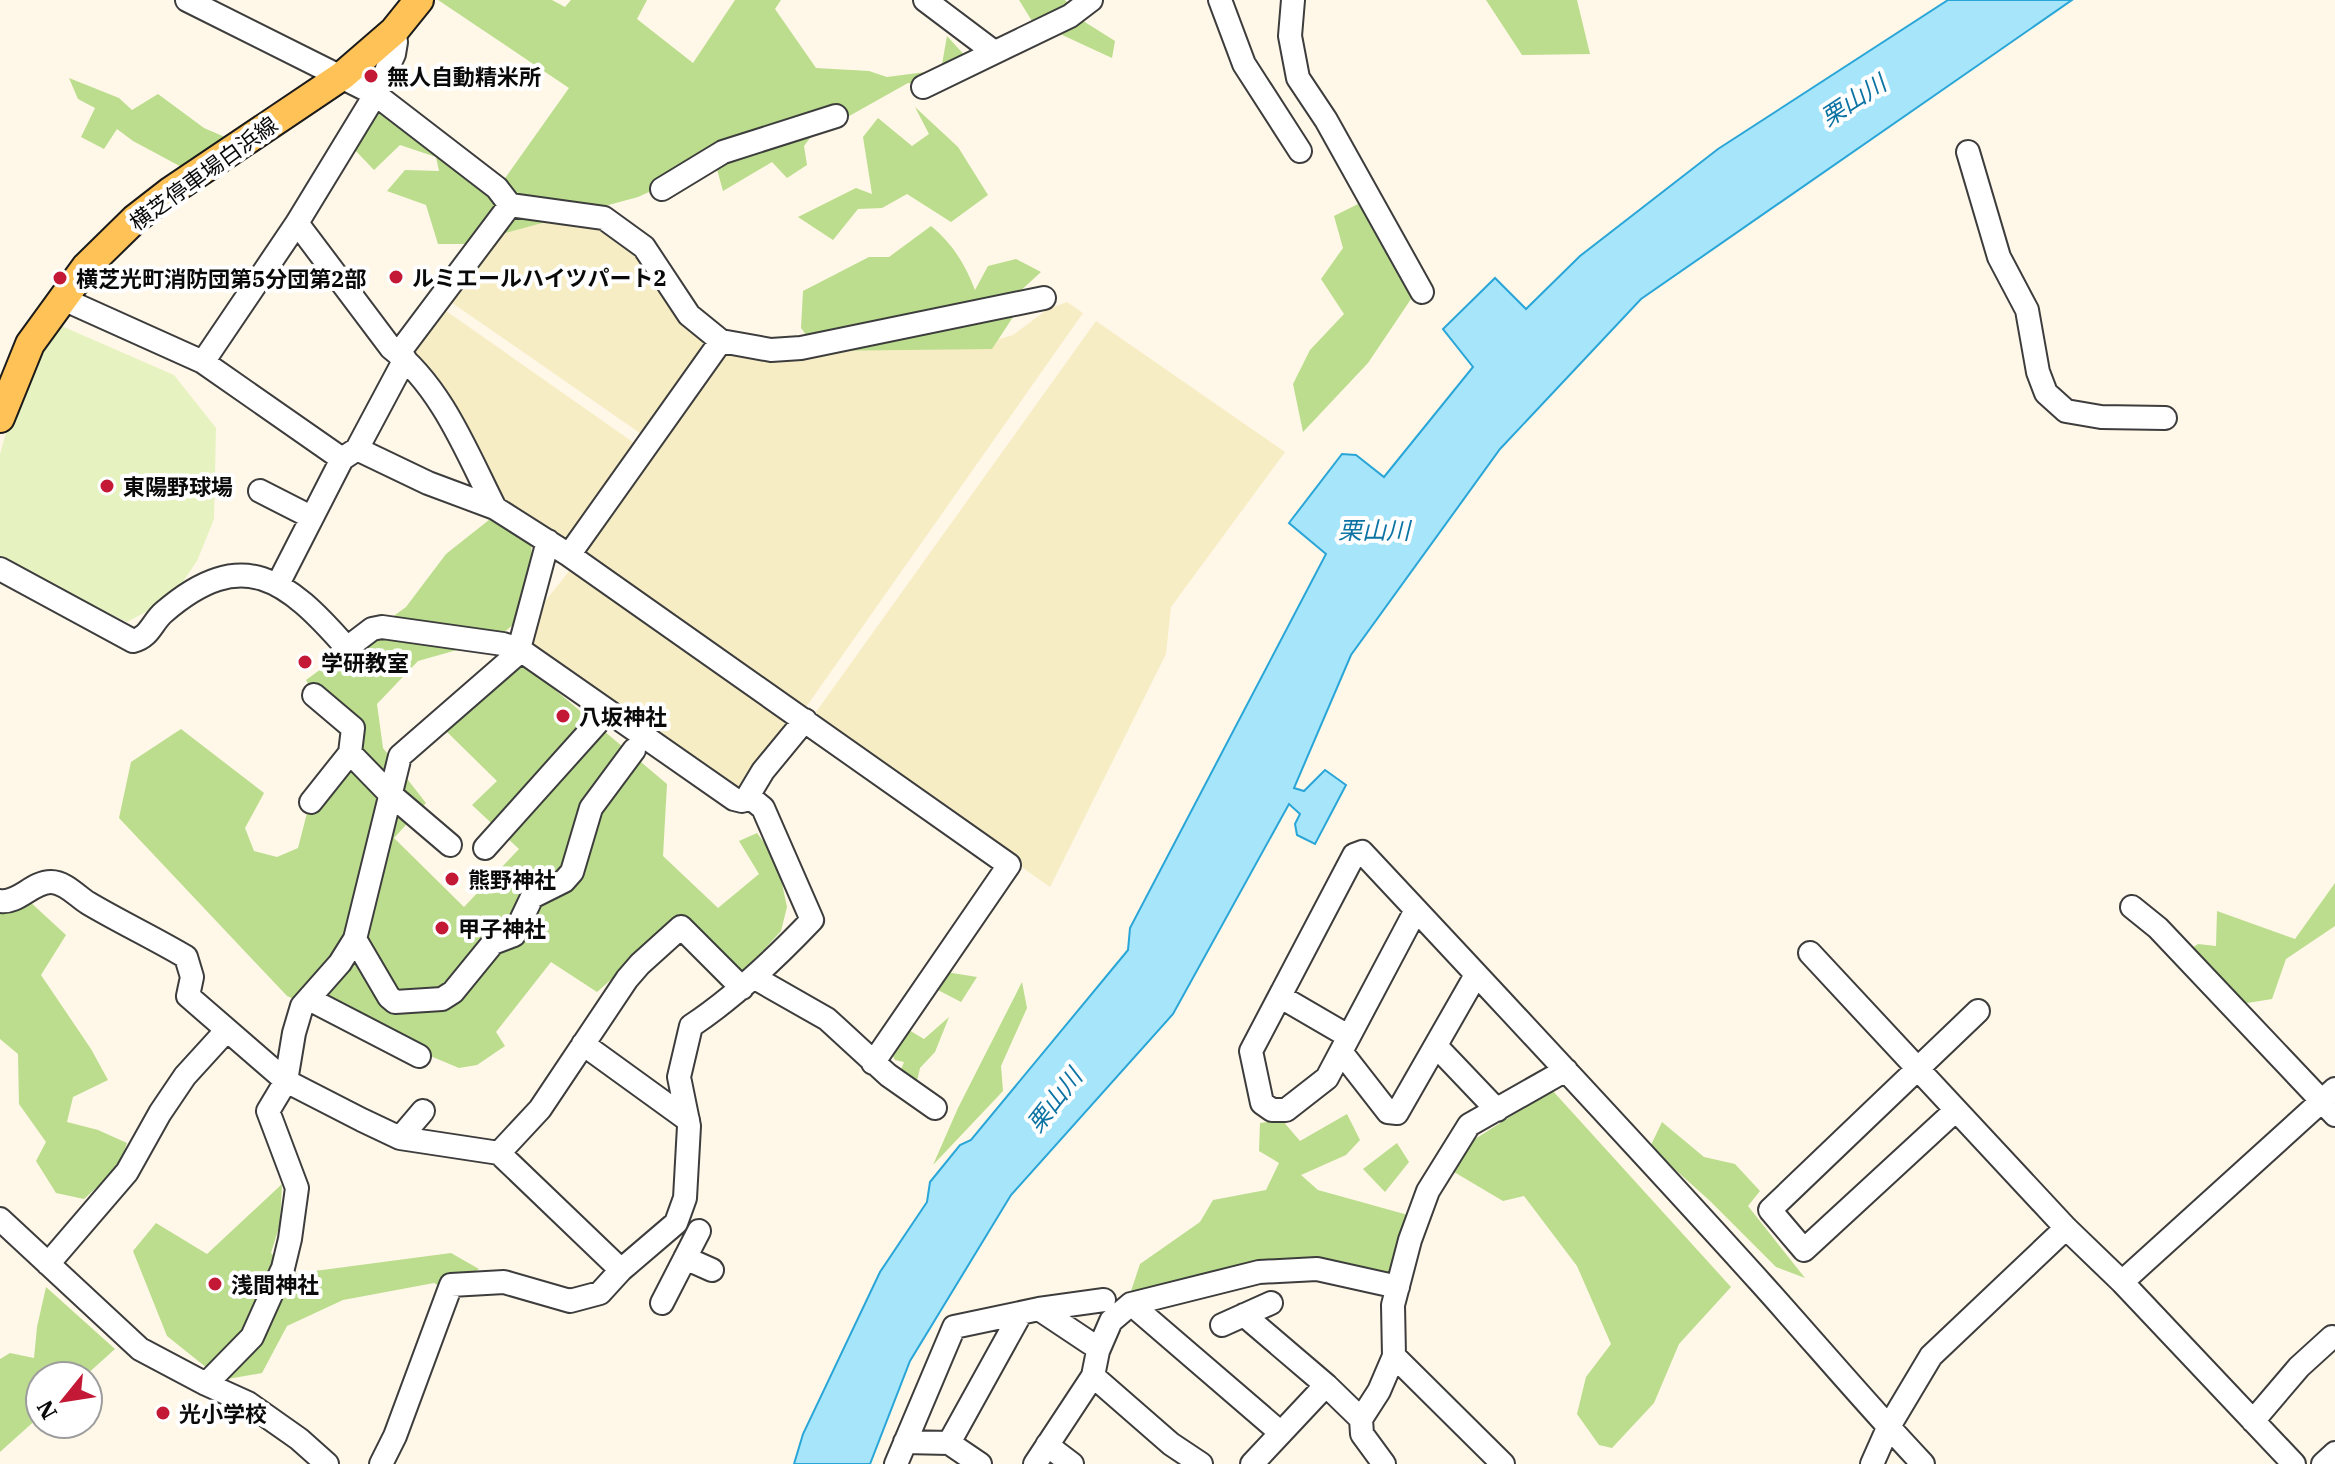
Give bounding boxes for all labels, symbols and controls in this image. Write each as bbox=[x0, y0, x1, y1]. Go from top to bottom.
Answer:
place label: 無人自動精米所 bbox=[387, 62, 541, 91]
water label: 栗山川 bbox=[1814, 65, 1894, 133]
marker: 無人自動精米所 bbox=[362, 67, 380, 85]
street label: 横芝停車場白浜線 bbox=[123, 110, 283, 236]
place label: ルミエールハイツパート2 bbox=[412, 263, 667, 292]
place label: 横芝光町消防団第5分団第2部 bbox=[76, 264, 366, 293]
marker: ルミエールハイツパート2 bbox=[387, 268, 405, 286]
marker: 横芝光町消防団第5分団第2部 bbox=[51, 269, 69, 287]
place label: 東陽野球場 bbox=[123, 472, 233, 501]
marker: 東陽野球場 bbox=[98, 477, 116, 495]
water label: 栗山川 bbox=[1338, 514, 1413, 546]
place label: 学研教室 bbox=[321, 648, 409, 677]
marker: 学研教室 bbox=[296, 653, 314, 671]
place label: 八坂神社 bbox=[579, 702, 667, 731]
marker: 八坂神社 bbox=[554, 707, 572, 725]
place label: 熊野神社 bbox=[468, 865, 556, 894]
marker: 熊野神社 bbox=[443, 870, 461, 888]
place label: 甲子神社 bbox=[458, 914, 546, 943]
marker: 甲子神社 bbox=[433, 919, 451, 937]
water label: 栗山川 bbox=[1019, 1059, 1091, 1138]
place label: 浅間神社 bbox=[231, 1270, 319, 1299]
marker: 浅間神社 bbox=[206, 1275, 224, 1293]
north arrow bbox=[24, 1360, 104, 1440]
text: N bbox=[29, 1395, 63, 1425]
place label: 光小学校 bbox=[179, 1399, 267, 1428]
marker: 光小学校 bbox=[154, 1404, 172, 1422]

